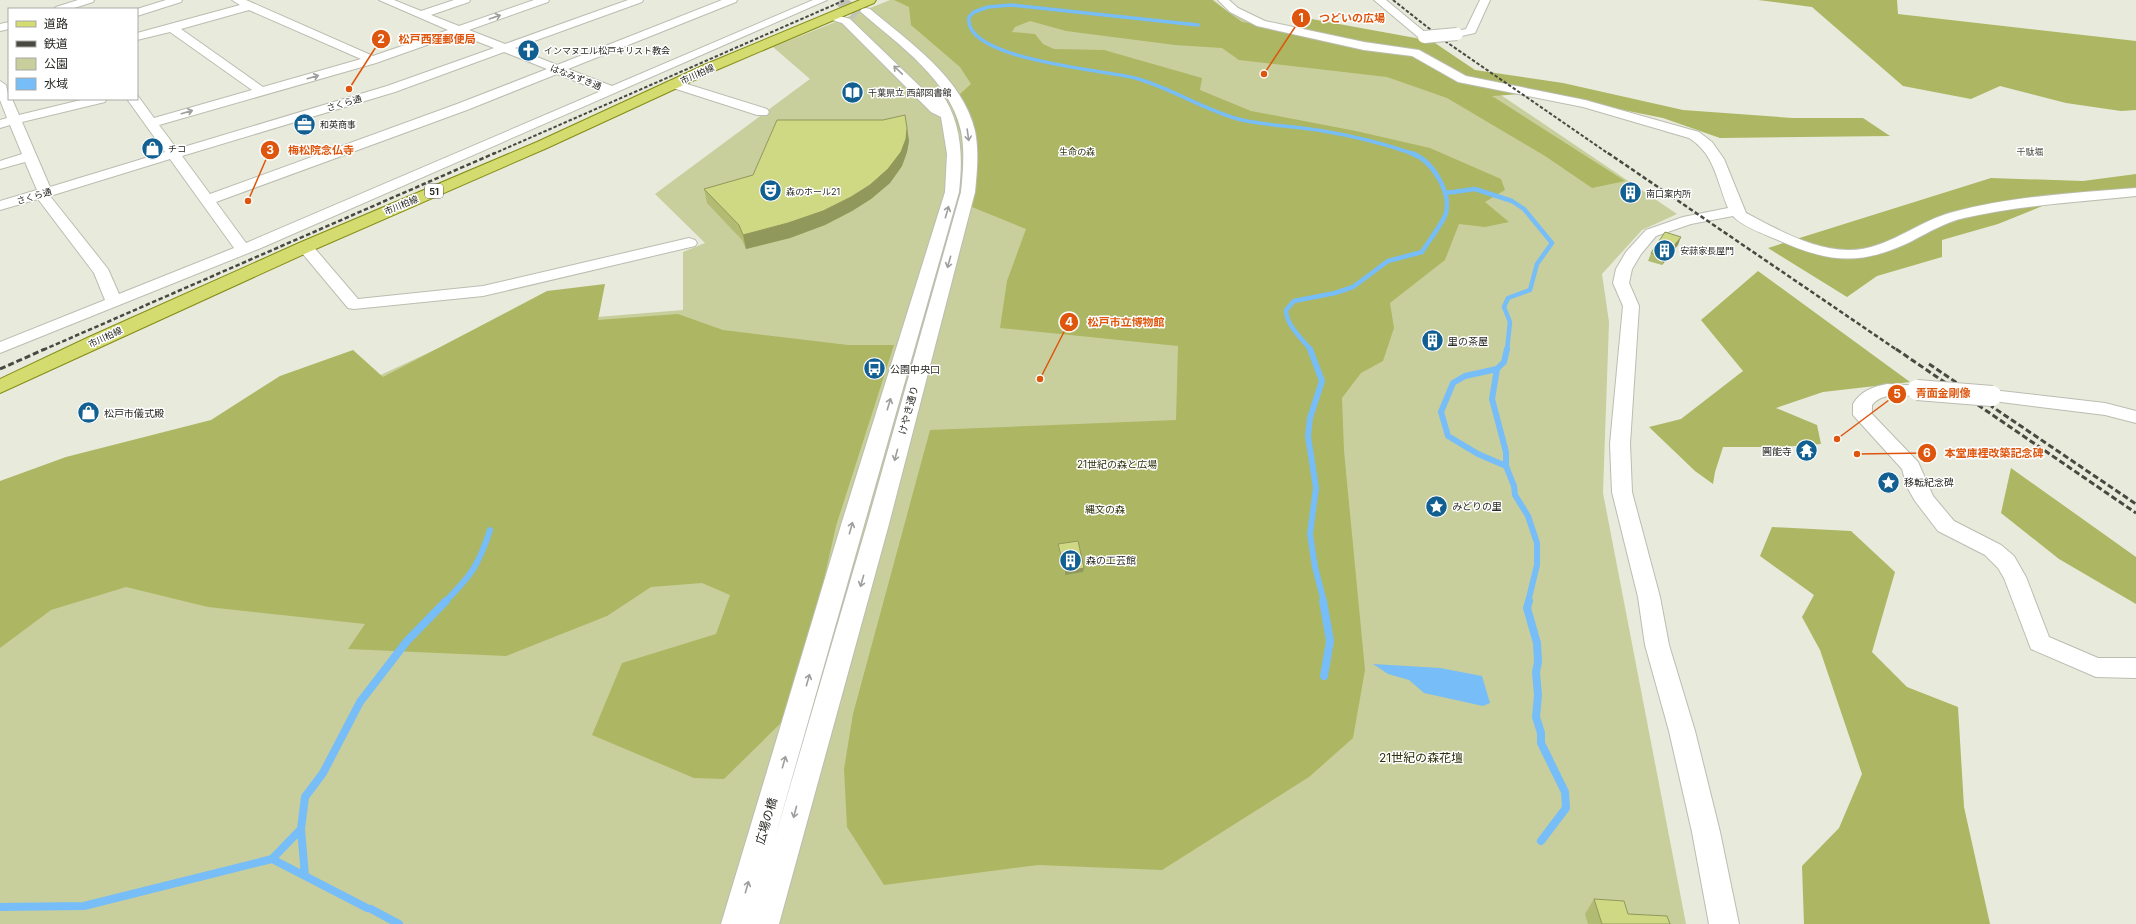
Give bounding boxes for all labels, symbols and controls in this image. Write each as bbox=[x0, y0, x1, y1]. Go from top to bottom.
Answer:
callout: つどいの広場 bbox=[1291, 6, 1393, 29]
legend bbox=[8, 8, 138, 100]
text: 1 bbox=[1298, 10, 1304, 25]
text: つどいの広場 bbox=[1319, 11, 1385, 25]
one-way arrow bbox=[488, 13, 501, 20]
text: 道路 bbox=[44, 16, 68, 31]
callout: 松戸西窪郵便局 bbox=[371, 28, 484, 51]
text: 2 bbox=[377, 31, 385, 46]
text: 松戸西窪郵便局 bbox=[399, 32, 476, 46]
text: 鉄道 bbox=[44, 36, 68, 51]
church icon: インマヌエル松戸キリスト教会 bbox=[515, 37, 541, 63]
place label: インマヌエル松戸キリスト教会 bbox=[544, 45, 670, 56]
text: 公園 bbox=[44, 56, 68, 71]
street label: 市川柏線 bbox=[678, 61, 717, 86]
street label: はなみずき通 bbox=[549, 62, 603, 92]
one-way arrow bbox=[893, 65, 903, 75]
one-way arrow bbox=[306, 73, 319, 80]
text: 水域 bbox=[44, 76, 68, 91]
library icon: 千葉県立 西部図書館 bbox=[839, 79, 865, 105]
place label: 千葉県立 西部図書館 bbox=[868, 87, 952, 98]
street label: さくら通 bbox=[325, 92, 363, 114]
one-way arrow bbox=[181, 108, 194, 115]
office icon: 和英商事 bbox=[291, 111, 317, 137]
place label: 和英商事 bbox=[320, 119, 356, 130]
one-way arrow bbox=[964, 128, 972, 141]
shop icon: チコ bbox=[140, 135, 166, 161]
callout: 梅松院念仏寺 bbox=[260, 138, 362, 161]
text: 3 bbox=[266, 142, 274, 157]
place label: チコ bbox=[168, 143, 186, 154]
text: 梅松院念仏寺 bbox=[288, 143, 354, 157]
park label: 生命の森 bbox=[1059, 146, 1095, 157]
district label: 千駄堀 bbox=[2016, 146, 2044, 157]
theatre icon: 森のホール21 bbox=[757, 178, 783, 204]
building icon: 南口案内所 bbox=[1618, 180, 1644, 206]
road number: 51 bbox=[425, 184, 443, 198]
street label: さくら通 bbox=[15, 185, 53, 207]
place label: 森のホール21 bbox=[786, 186, 840, 197]
place label: 南口案内所 bbox=[1646, 188, 1691, 199]
street label: 市川柏線 bbox=[382, 193, 421, 217]
one-way arrow bbox=[944, 206, 951, 219]
building icon: 安蒜家長屋門 bbox=[1651, 237, 1677, 263]
place label: 安蒜家長屋門 bbox=[1680, 245, 1734, 256]
one-way arrow bbox=[945, 256, 952, 269]
callout: 松戸市立博物館 bbox=[1059, 311, 1172, 334]
text: 4 bbox=[1065, 314, 1073, 329]
text: 松戸市立博物館 bbox=[1088, 315, 1165, 329]
street label: 市川柏線 bbox=[86, 324, 125, 350]
building icon: 里の茶屋 bbox=[1419, 328, 1445, 354]
place label: 里の茶屋 bbox=[1448, 335, 1488, 347]
bus stop icon: 公園中央口 bbox=[861, 356, 887, 382]
place label: 公園中央口 bbox=[890, 363, 940, 375]
callout: 青面金剛像 bbox=[1887, 382, 1978, 405]
street label: けやき通り bbox=[896, 384, 920, 436]
text: 5 bbox=[1893, 386, 1901, 401]
text: 青面金剛像 bbox=[1916, 386, 1971, 400]
one-way arrow bbox=[886, 398, 893, 411]
shop icon: 松戸市儀式殿 bbox=[75, 400, 101, 426]
place label: 松戸市儀式殿 bbox=[104, 407, 164, 419]
temple icon: 圓能寺 bbox=[1794, 438, 1820, 464]
callout: 本堂庫裡改築記念碑 bbox=[1917, 442, 2052, 465]
place label: 圓能寺 bbox=[1762, 445, 1792, 457]
text: 6 bbox=[1923, 445, 1931, 460]
text: 本堂庫裡改築記念碑 bbox=[1945, 446, 2044, 460]
one-way arrow bbox=[892, 448, 899, 461]
park label: 21世紀の森と広場 bbox=[1077, 458, 1157, 470]
place icon: 移転紀念碑 bbox=[1876, 469, 1902, 495]
place label: 移転紀念碑 bbox=[1904, 476, 1954, 488]
place icon: みどりの里 bbox=[1424, 493, 1450, 519]
place label: みどりの里 bbox=[1452, 500, 1502, 512]
park label: 縄文の森 bbox=[1085, 503, 1125, 515]
one-way arrow bbox=[848, 522, 855, 535]
building icon: 森の工芸館 bbox=[1058, 547, 1084, 573]
place label: 森の工芸館 bbox=[1086, 554, 1136, 566]
one-way arrow bbox=[857, 574, 865, 587]
one-way arrow bbox=[805, 674, 812, 687]
park label: 21世紀の森花壇 bbox=[1379, 750, 1463, 765]
one-way arrow bbox=[781, 756, 788, 769]
street label: 広場の橋 bbox=[752, 796, 780, 846]
one-way arrow bbox=[791, 805, 799, 818]
one-way arrow bbox=[744, 880, 751, 893]

